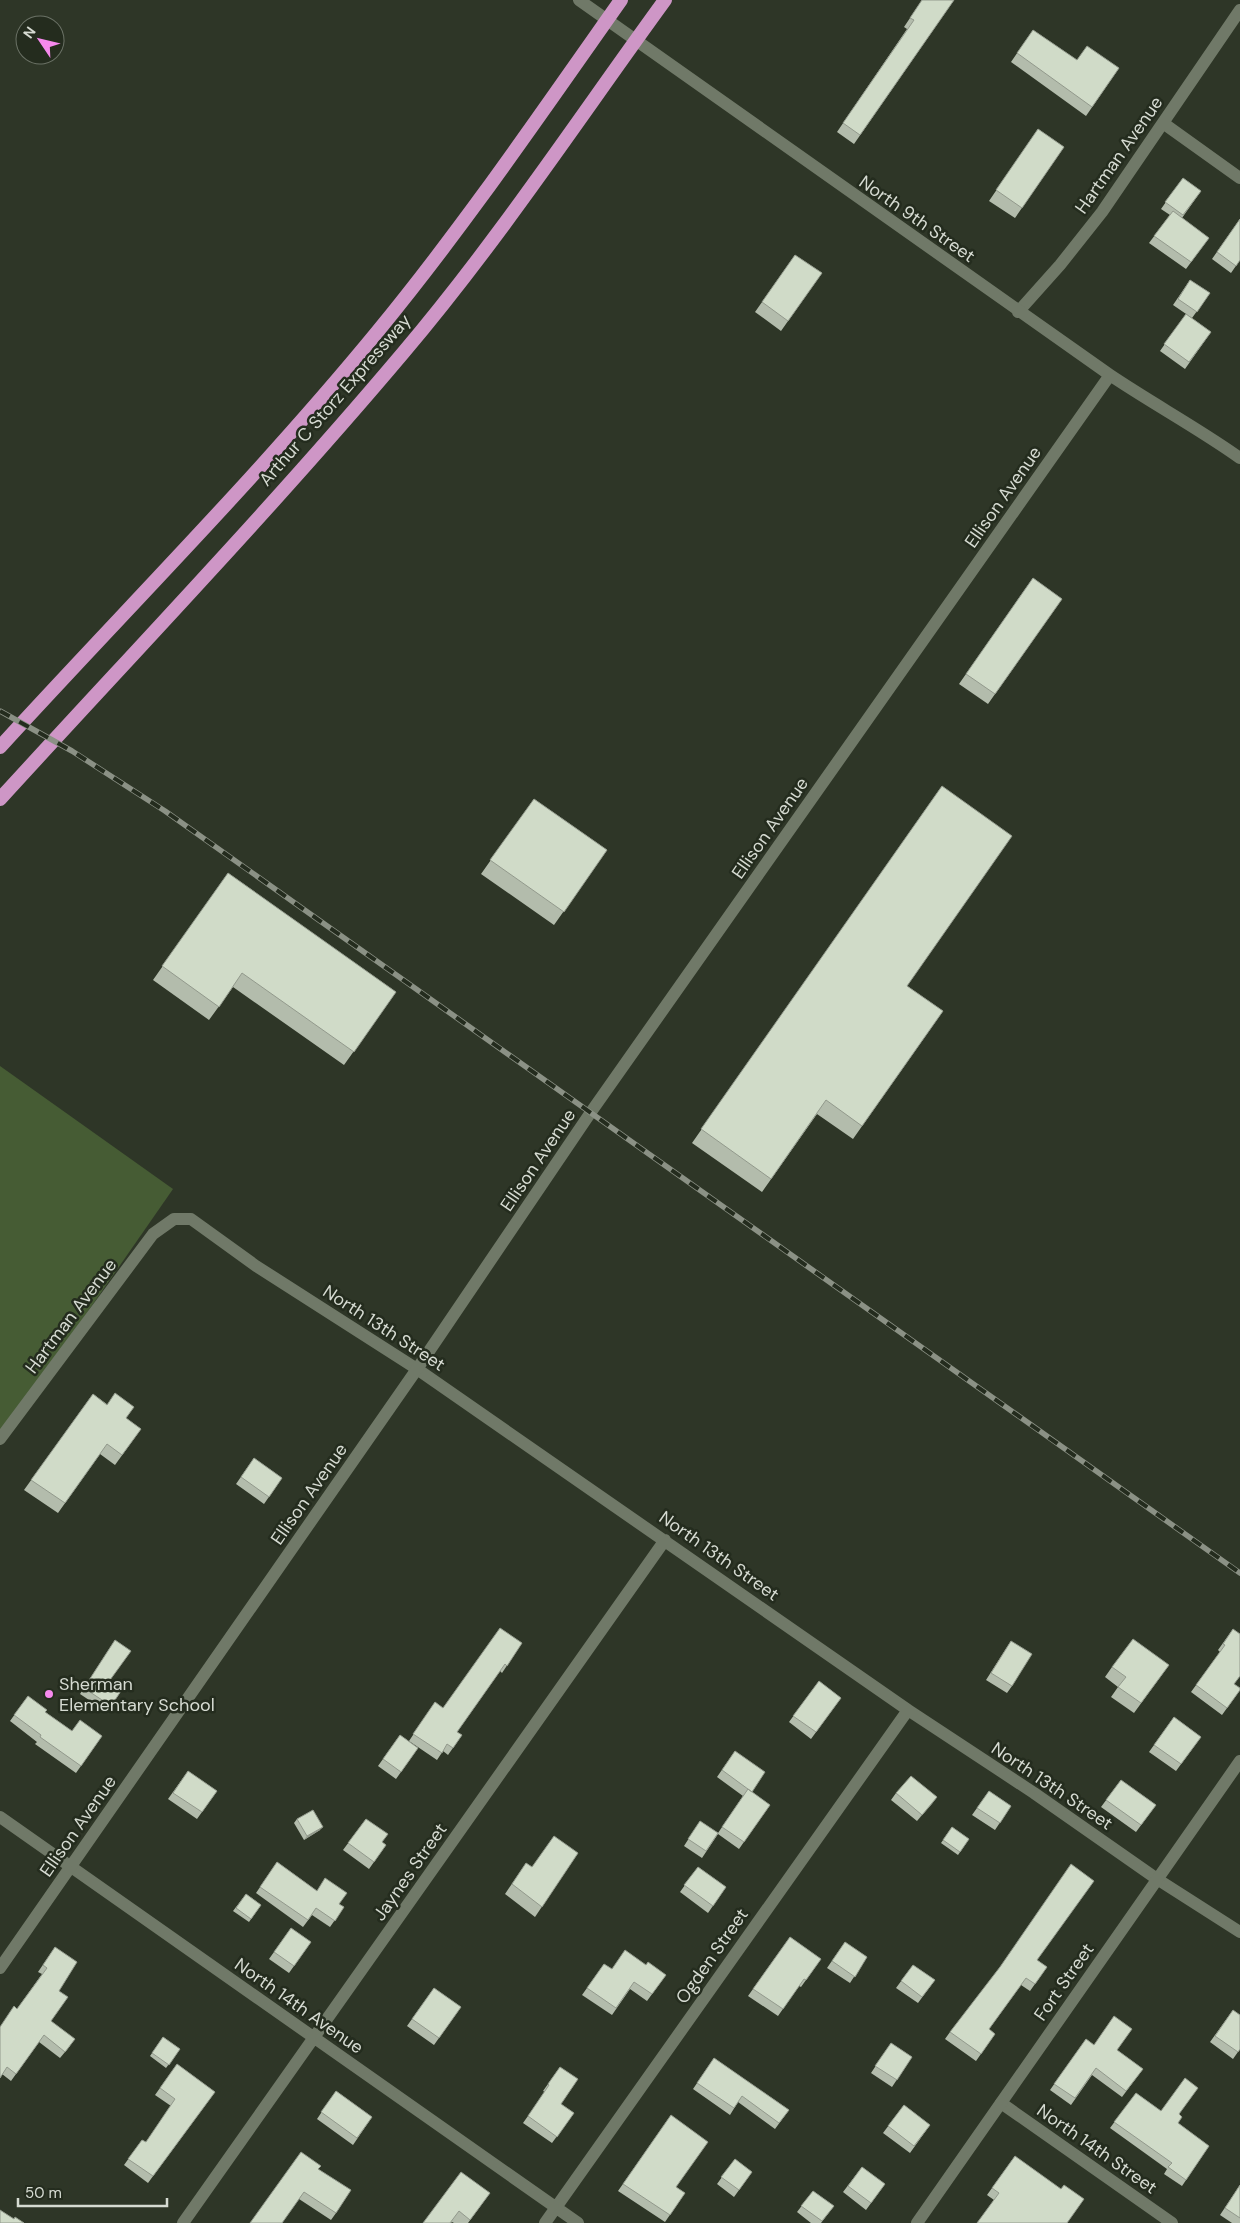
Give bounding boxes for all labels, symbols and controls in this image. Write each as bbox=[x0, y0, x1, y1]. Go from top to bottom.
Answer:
north arrow bbox=[15, 15, 65, 65]
text: N bbox=[19, 23, 40, 42]
street label: Hartman Avenue bbox=[1070, 92, 1168, 218]
street label: North 9th Street bbox=[854, 170, 980, 268]
street label: Arthur C Storz Expressway bbox=[254, 309, 416, 491]
street label: Ellison Avenue bbox=[959, 442, 1047, 552]
street label: Ellison Avenue bbox=[726, 773, 814, 883]
street label: Ellison Avenue bbox=[495, 1104, 581, 1216]
street label: Hartman Avenue bbox=[20, 1254, 122, 1378]
street label: North 13th Street bbox=[318, 1279, 450, 1377]
street label: Ellison Avenue bbox=[265, 1439, 353, 1549]
street label: North 13th Street bbox=[654, 1506, 784, 1606]
place label: Sherman Elementary School bbox=[59, 1672, 215, 1717]
marker: Sherman Elementary School bbox=[43, 1688, 55, 1700]
street label: North 13th Street bbox=[987, 1737, 1117, 1835]
street label: Ellison Avenue bbox=[34, 1771, 122, 1881]
street label: Jaynes Street bbox=[367, 1818, 453, 1926]
street label: Ogden Street bbox=[670, 1904, 754, 2008]
street label: Fort Street bbox=[1029, 1938, 1099, 2026]
street label: North 14th Avenue bbox=[230, 1953, 368, 2059]
street label: North 14th Street bbox=[1032, 2099, 1162, 2199]
scale bar bbox=[18, 2176, 166, 2208]
text: 50 m bbox=[25, 2183, 62, 2203]

